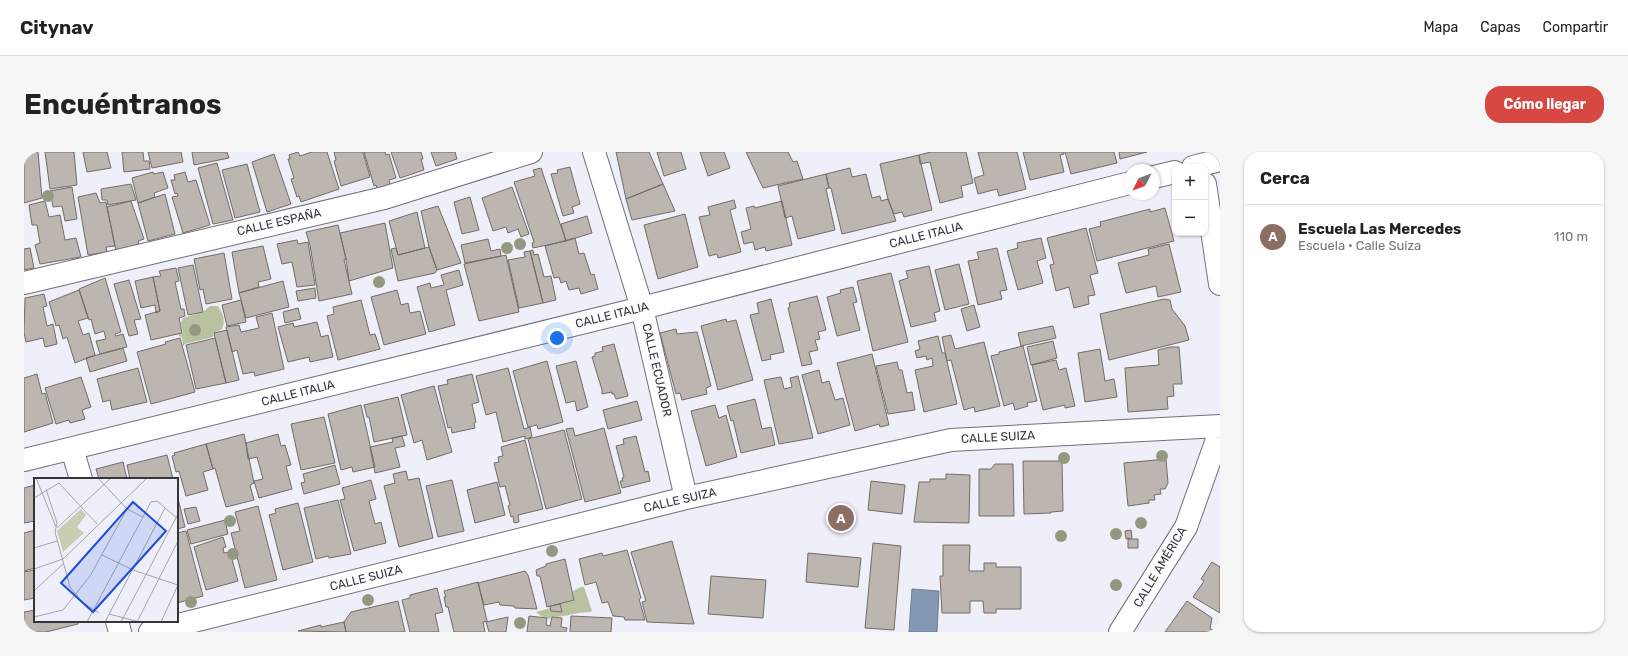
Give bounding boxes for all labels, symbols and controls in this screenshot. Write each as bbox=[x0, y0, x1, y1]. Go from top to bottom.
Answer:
text: Citynav bbox=[20, 16, 93, 39]
text: Mapa bbox=[1423, 19, 1458, 36]
text: Capas bbox=[1480, 19, 1521, 36]
text: Compartir bbox=[1543, 19, 1608, 36]
button: Cómo llegar bbox=[1485, 86, 1604, 123]
text: Encuéntranos bbox=[24, 88, 222, 121]
north arrow bbox=[1124, 164, 1160, 200]
map controls bbox=[1172, 164, 1208, 236]
button: + bbox=[1172, 164, 1208, 200]
text: Cerca bbox=[1260, 168, 1310, 188]
button: − bbox=[1172, 200, 1208, 236]
street label: CALLE ESPAÑA bbox=[235, 205, 323, 239]
street label: CALLE ITALIA bbox=[888, 219, 964, 251]
text: Escuela Las Mercedes bbox=[1298, 220, 1461, 238]
text: A bbox=[1268, 229, 1278, 244]
text: 110 m bbox=[1554, 229, 1588, 244]
text: Escuela · Calle Suiza bbox=[1298, 238, 1421, 253]
street label: CALLE ITALIA bbox=[574, 299, 650, 331]
street label: CALLE ECUADOR bbox=[639, 322, 675, 418]
your location bbox=[547, 328, 567, 348]
street label: CALLE ITALIA bbox=[260, 377, 336, 409]
street label: CALLE SUIZA bbox=[961, 428, 1035, 446]
inset map bbox=[34, 478, 178, 622]
street label: CALLE SUIZA bbox=[642, 485, 718, 515]
pin: A bbox=[828, 503, 854, 533]
street label: CALLE AMÉRICA bbox=[1130, 524, 1190, 610]
street label: CALLE SUIZA bbox=[328, 562, 404, 594]

